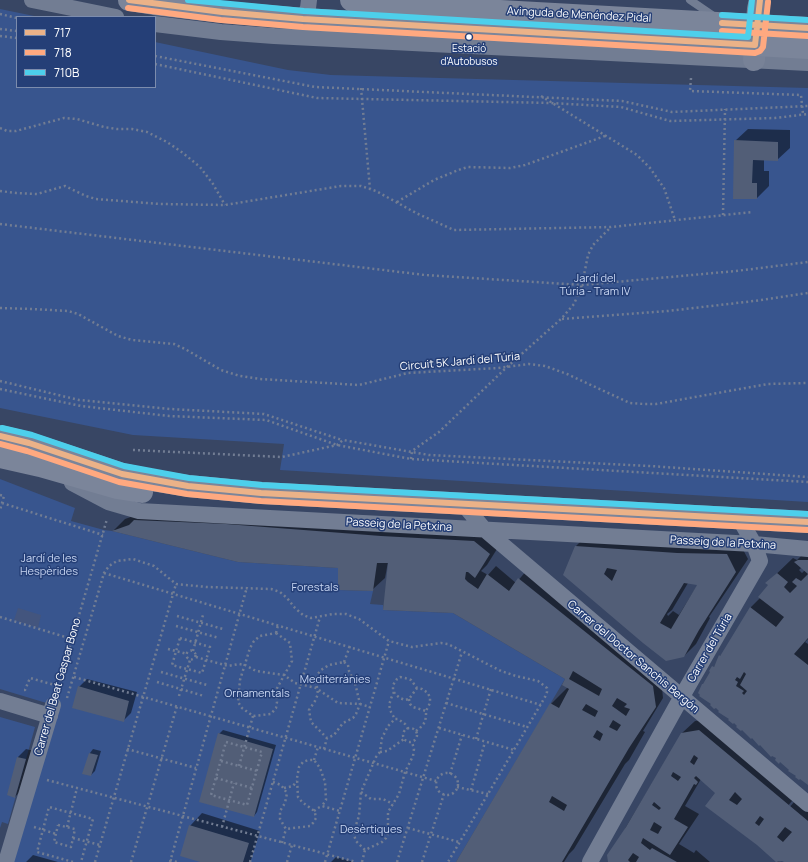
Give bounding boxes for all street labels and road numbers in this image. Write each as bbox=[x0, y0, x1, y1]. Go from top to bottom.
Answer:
street label: Avinguda de Menéndez Pidal bbox=[507, 5, 651, 25]
street label: Circuit 5K Jardí del Túria bbox=[399, 350, 521, 374]
street label: Passeig de la Petxina bbox=[346, 516, 452, 534]
street label: Passeig de la Petxina bbox=[670, 534, 776, 552]
street label: Carrer del Doctor Sanchis Bergón bbox=[564, 598, 702, 716]
street label: Carrer del Túria bbox=[685, 611, 735, 685]
street label: Carrer del Beat Gaspar Bono bbox=[32, 617, 84, 757]

